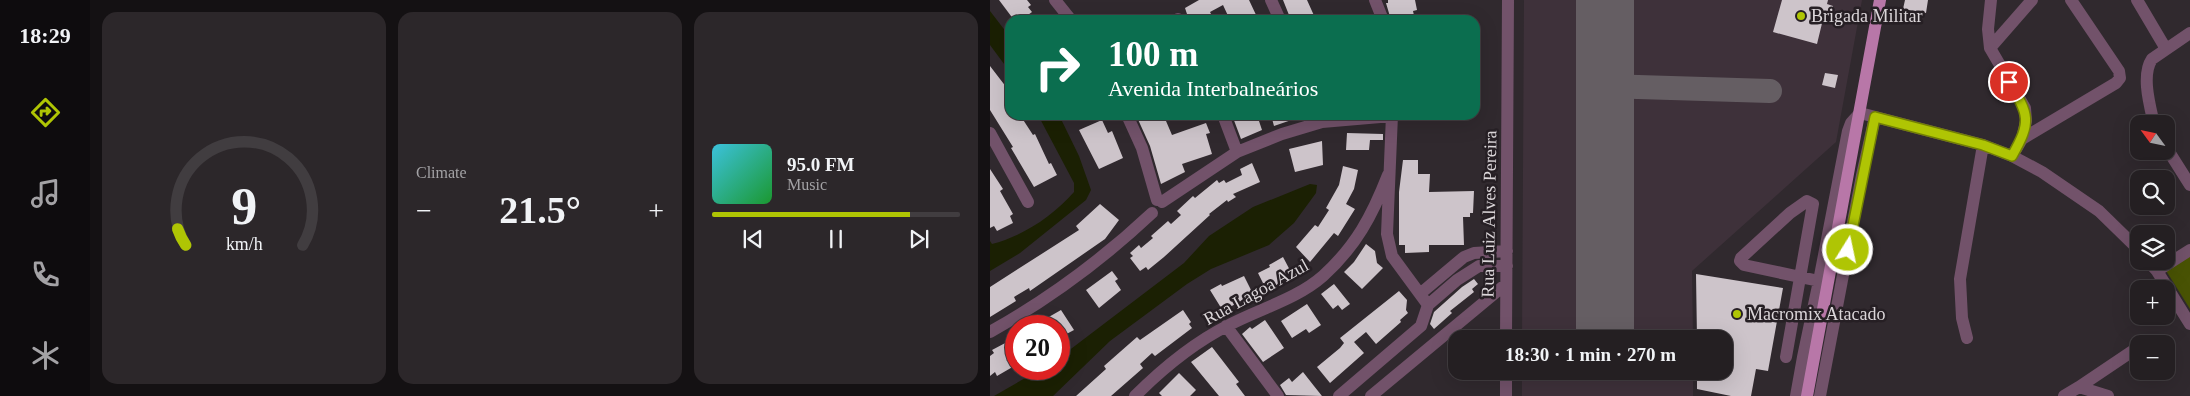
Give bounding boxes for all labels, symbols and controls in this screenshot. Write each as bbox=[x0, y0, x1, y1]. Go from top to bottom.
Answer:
place label: Brigada Militar bbox=[1811, 6, 1922, 26]
marker: Brigada Militar bbox=[1795, 10, 1807, 22]
text: 18:29 bbox=[19, 23, 71, 48]
icon: right bbox=[1025, 35, 1090, 100]
text: 100 m bbox=[1108, 35, 1198, 74]
pin bbox=[1988, 61, 2030, 103]
icon: arrive bbox=[1995, 68, 2023, 96]
text: Avenida Interbalneários bbox=[1108, 76, 1318, 101]
icon: directions bbox=[28, 95, 63, 130]
north arrow bbox=[2130, 115, 2175, 160]
map controls bbox=[2130, 115, 2175, 380]
street label: Rua Luiz Alves Pereira bbox=[1478, 130, 1500, 298]
text: 95.0 FM bbox=[787, 154, 855, 175]
text: Climate bbox=[416, 164, 467, 181]
button: search bbox=[2130, 170, 2175, 215]
icon: music bbox=[28, 176, 63, 211]
text: Music bbox=[787, 176, 827, 193]
text: 9 bbox=[231, 178, 257, 235]
text: 21.5° bbox=[499, 189, 581, 231]
text: − bbox=[416, 195, 432, 226]
text: + bbox=[648, 195, 664, 226]
position arrow bbox=[1821, 223, 1873, 275]
icon: previous bbox=[739, 225, 767, 253]
icon: pause bbox=[822, 225, 850, 253]
icon: next bbox=[905, 225, 933, 253]
button: layers bbox=[2130, 225, 2175, 270]
text: km/h bbox=[226, 234, 262, 254]
street label: Rua Lagoa Azul bbox=[1200, 255, 1312, 329]
icon: phone bbox=[28, 257, 63, 292]
button: + bbox=[2130, 280, 2175, 325]
place label: Macromix Atacado bbox=[1747, 304, 1885, 324]
marker: Macromix Atacado bbox=[1731, 308, 1743, 320]
speed limit sign: 20 bbox=[1005, 315, 1070, 380]
button: − bbox=[2130, 335, 2175, 380]
icon: climate bbox=[28, 338, 63, 373]
text: 18:30 · 1 min · 270 m bbox=[1505, 344, 1676, 365]

